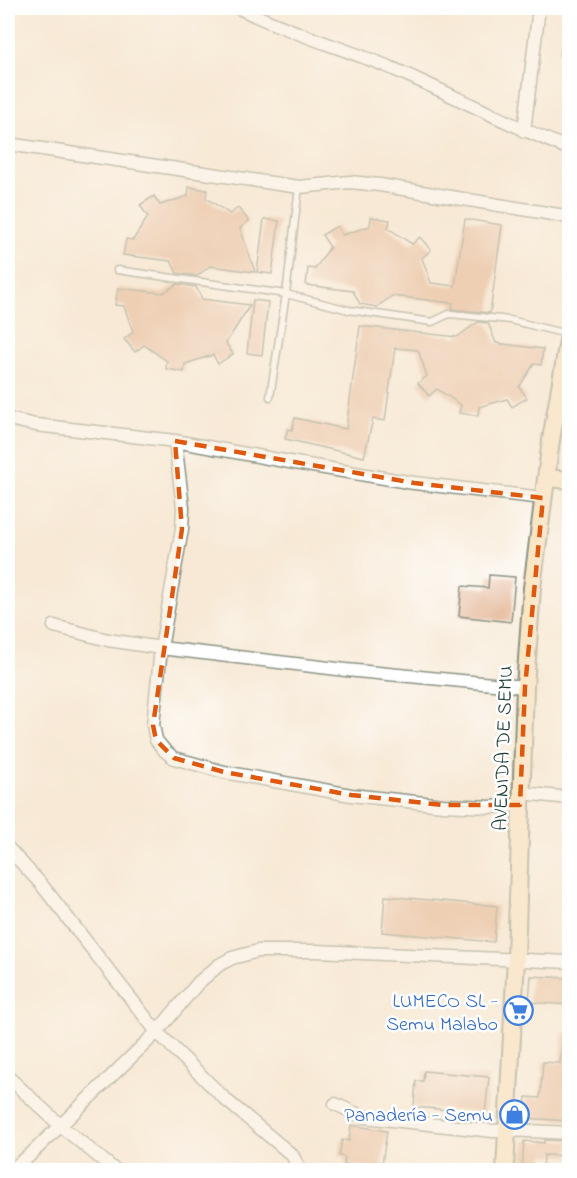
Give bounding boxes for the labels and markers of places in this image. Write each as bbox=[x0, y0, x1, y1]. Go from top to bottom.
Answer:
place label: LUMECO SL - Semu Malabo bbox=[386, 988, 498, 1040]
supermarket icon: LUMECO SL - Semu Malabo bbox=[503, 995, 535, 1027]
shop icon: Panadería - Semu bbox=[498, 1098, 530, 1130]
place label: Panadería - Semu bbox=[344, 1102, 493, 1131]

